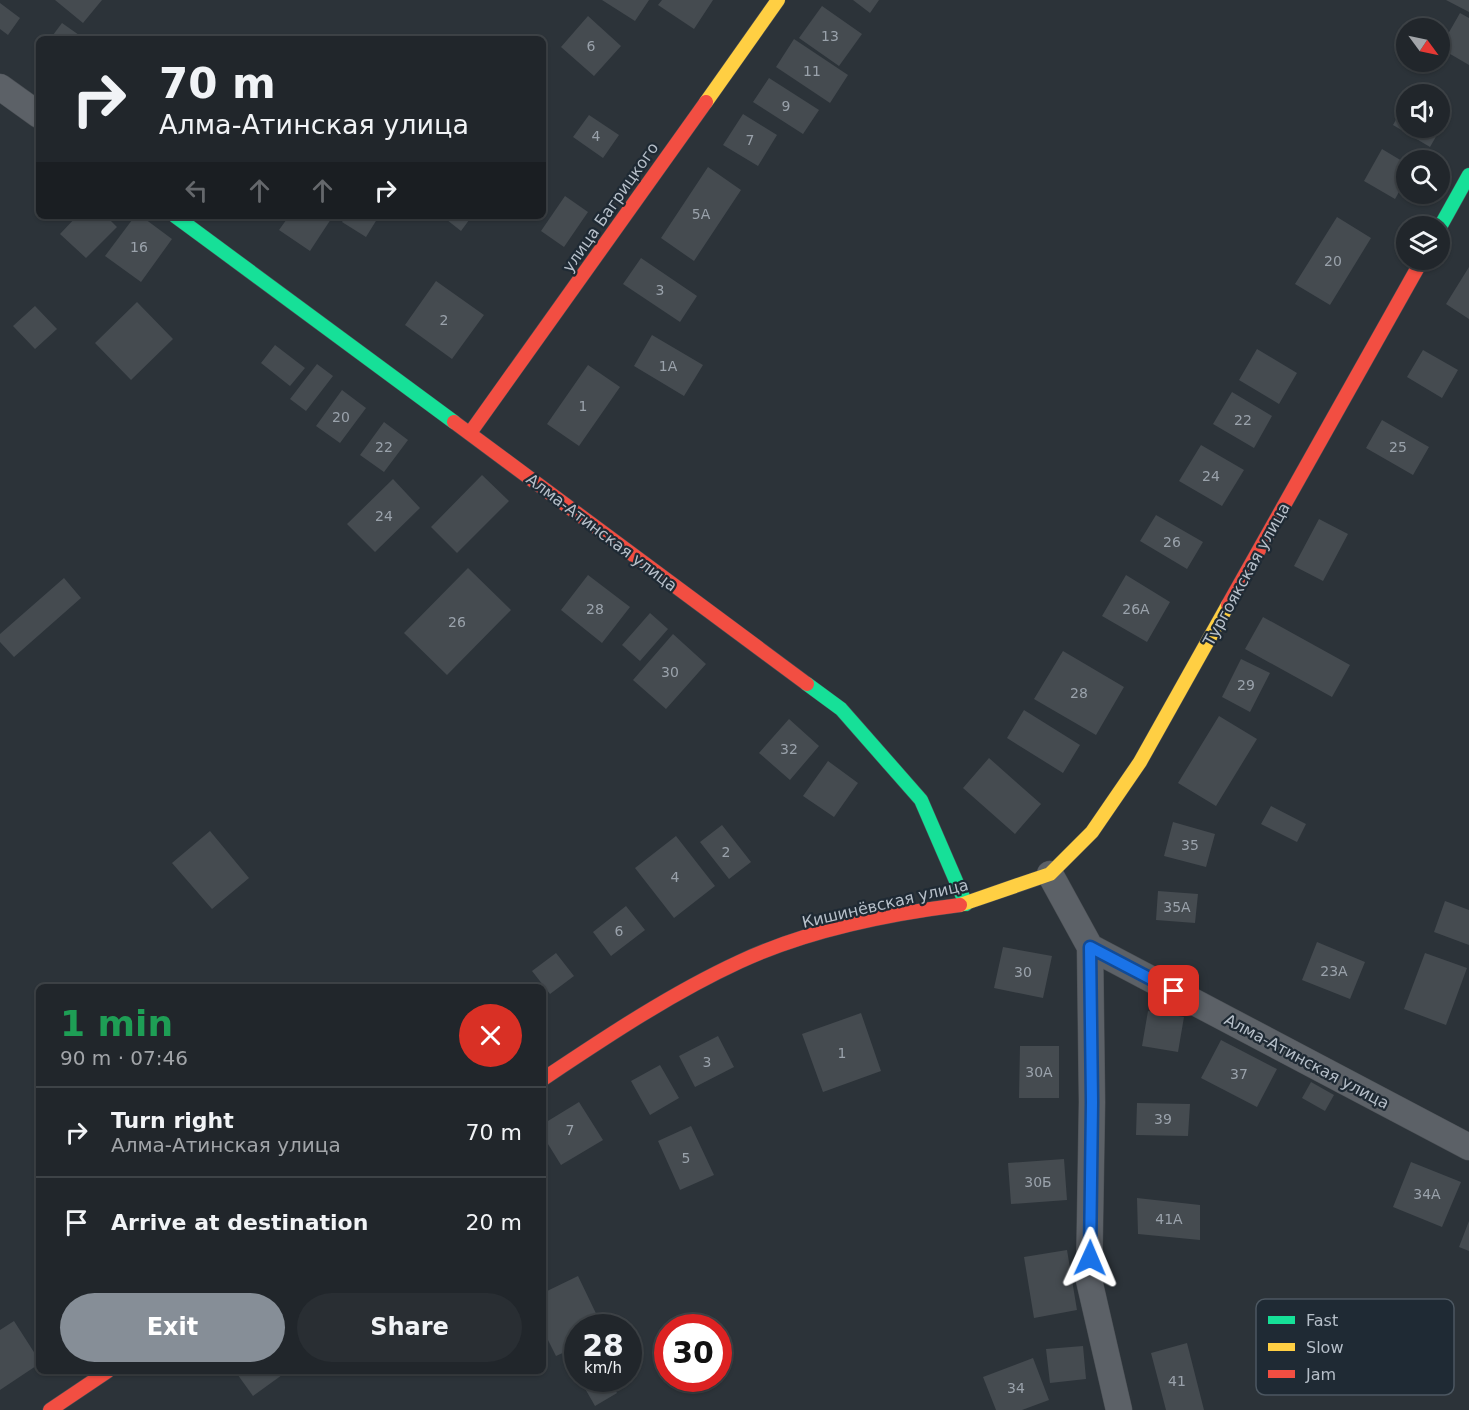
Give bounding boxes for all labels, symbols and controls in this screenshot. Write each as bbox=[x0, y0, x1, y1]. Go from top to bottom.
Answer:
north arrow bbox=[1396, 18, 1450, 72]
map controls bbox=[1396, 18, 1450, 270]
house number: 13 bbox=[821, 28, 839, 44]
house number: 6 bbox=[587, 38, 596, 54]
text: 70 m bbox=[159, 59, 276, 108]
icon: right bbox=[60, 60, 138, 138]
house number: 11 bbox=[803, 63, 821, 79]
button: sound bbox=[1396, 84, 1450, 138]
house number: 9 bbox=[782, 98, 790, 114]
text: Алма-Атинская улица bbox=[159, 109, 469, 140]
house number: 4 bbox=[592, 128, 601, 144]
house number: 7 bbox=[746, 132, 754, 148]
street label: улица Багрицкого bbox=[558, 139, 662, 276]
button: search bbox=[1396, 150, 1450, 204]
icon: left bbox=[180, 174, 213, 207]
icon: ahead bbox=[243, 174, 276, 207]
icon: ahead bbox=[306, 174, 339, 207]
icon: right bbox=[369, 174, 402, 207]
house number: 5А bbox=[692, 206, 711, 222]
button: layers bbox=[1396, 216, 1450, 270]
house number: 16 bbox=[130, 239, 148, 255]
house number: 20 bbox=[1324, 253, 1342, 269]
house number: 3 bbox=[656, 282, 664, 298]
house number: 2 bbox=[440, 312, 448, 328]
house number: 1А bbox=[659, 358, 678, 374]
house number: 1 bbox=[579, 398, 587, 414]
house number: 20 bbox=[332, 409, 350, 425]
house number: 22 bbox=[1234, 412, 1252, 428]
house number: 22 bbox=[375, 439, 393, 455]
house number: 25 bbox=[1389, 439, 1407, 455]
house number: 24 bbox=[1202, 468, 1220, 484]
street label: Алма-Атинская улица bbox=[523, 470, 681, 595]
street label: Тургоякская улица bbox=[1199, 499, 1294, 650]
house number: 24 bbox=[375, 508, 393, 524]
house number: 26 bbox=[1163, 534, 1181, 550]
house number: 28 bbox=[586, 601, 604, 617]
house number: 26А bbox=[1122, 601, 1150, 617]
house number: 26 bbox=[448, 614, 466, 630]
house number: 30 bbox=[661, 664, 679, 680]
house number: 29 bbox=[1237, 677, 1255, 693]
house number: 28 bbox=[1070, 685, 1088, 701]
house number: 32 bbox=[780, 741, 798, 757]
house number: 35 bbox=[1181, 837, 1199, 853]
house number: 2 bbox=[722, 844, 730, 860]
house number: 4 bbox=[671, 869, 680, 885]
street label: Кишинёвская улица bbox=[800, 875, 970, 932]
house number: 35А bbox=[1163, 899, 1191, 915]
house number: 6 bbox=[615, 923, 624, 939]
house number: 23А bbox=[1320, 963, 1348, 979]
house number: 30 bbox=[1014, 964, 1032, 980]
pin bbox=[1148, 965, 1199, 1016]
icon: arrive bbox=[1157, 974, 1190, 1007]
text: 1 min bbox=[60, 1003, 173, 1044]
button: close bbox=[459, 1004, 522, 1067]
street label: Алма-Атинская улица bbox=[1221, 1010, 1392, 1113]
house number: 1 bbox=[838, 1045, 846, 1061]
text: 90 m · 07:46 bbox=[60, 1046, 188, 1070]
house number: 3 bbox=[703, 1054, 711, 1070]
house number: 30А bbox=[1025, 1064, 1053, 1080]
house number: 37 bbox=[1230, 1066, 1248, 1082]
text: Turn right bbox=[111, 1108, 234, 1133]
house number: 39 bbox=[1154, 1111, 1172, 1127]
icon: right bbox=[60, 1116, 93, 1149]
text: 70 m bbox=[466, 1120, 522, 1145]
house number: 7 bbox=[566, 1122, 574, 1138]
text: Алма-Атинская улица bbox=[111, 1133, 341, 1157]
house number: 5 bbox=[682, 1150, 690, 1166]
house number: 30Б bbox=[1024, 1174, 1052, 1190]
house number: 34А bbox=[1413, 1186, 1441, 1202]
icon: arrive bbox=[60, 1206, 93, 1239]
text: Arrive at destination bbox=[111, 1210, 368, 1235]
text: 20 m bbox=[466, 1210, 522, 1235]
house number: 41А bbox=[1155, 1211, 1183, 1227]
position arrow bbox=[1058, 1226, 1122, 1290]
button: Exit bbox=[60, 1293, 285, 1362]
button: Share bbox=[297, 1293, 522, 1362]
legend bbox=[1256, 1299, 1454, 1395]
text: Fast bbox=[1306, 1311, 1338, 1330]
speed limit sign: 30 bbox=[654, 1314, 732, 1392]
text: 28 bbox=[582, 1328, 624, 1363]
text: Slow bbox=[1306, 1338, 1343, 1357]
text: km/h bbox=[584, 1359, 622, 1377]
text: Jam bbox=[1305, 1365, 1336, 1384]
house number: 41 bbox=[1168, 1373, 1186, 1389]
house number: 34 bbox=[1007, 1380, 1025, 1396]

